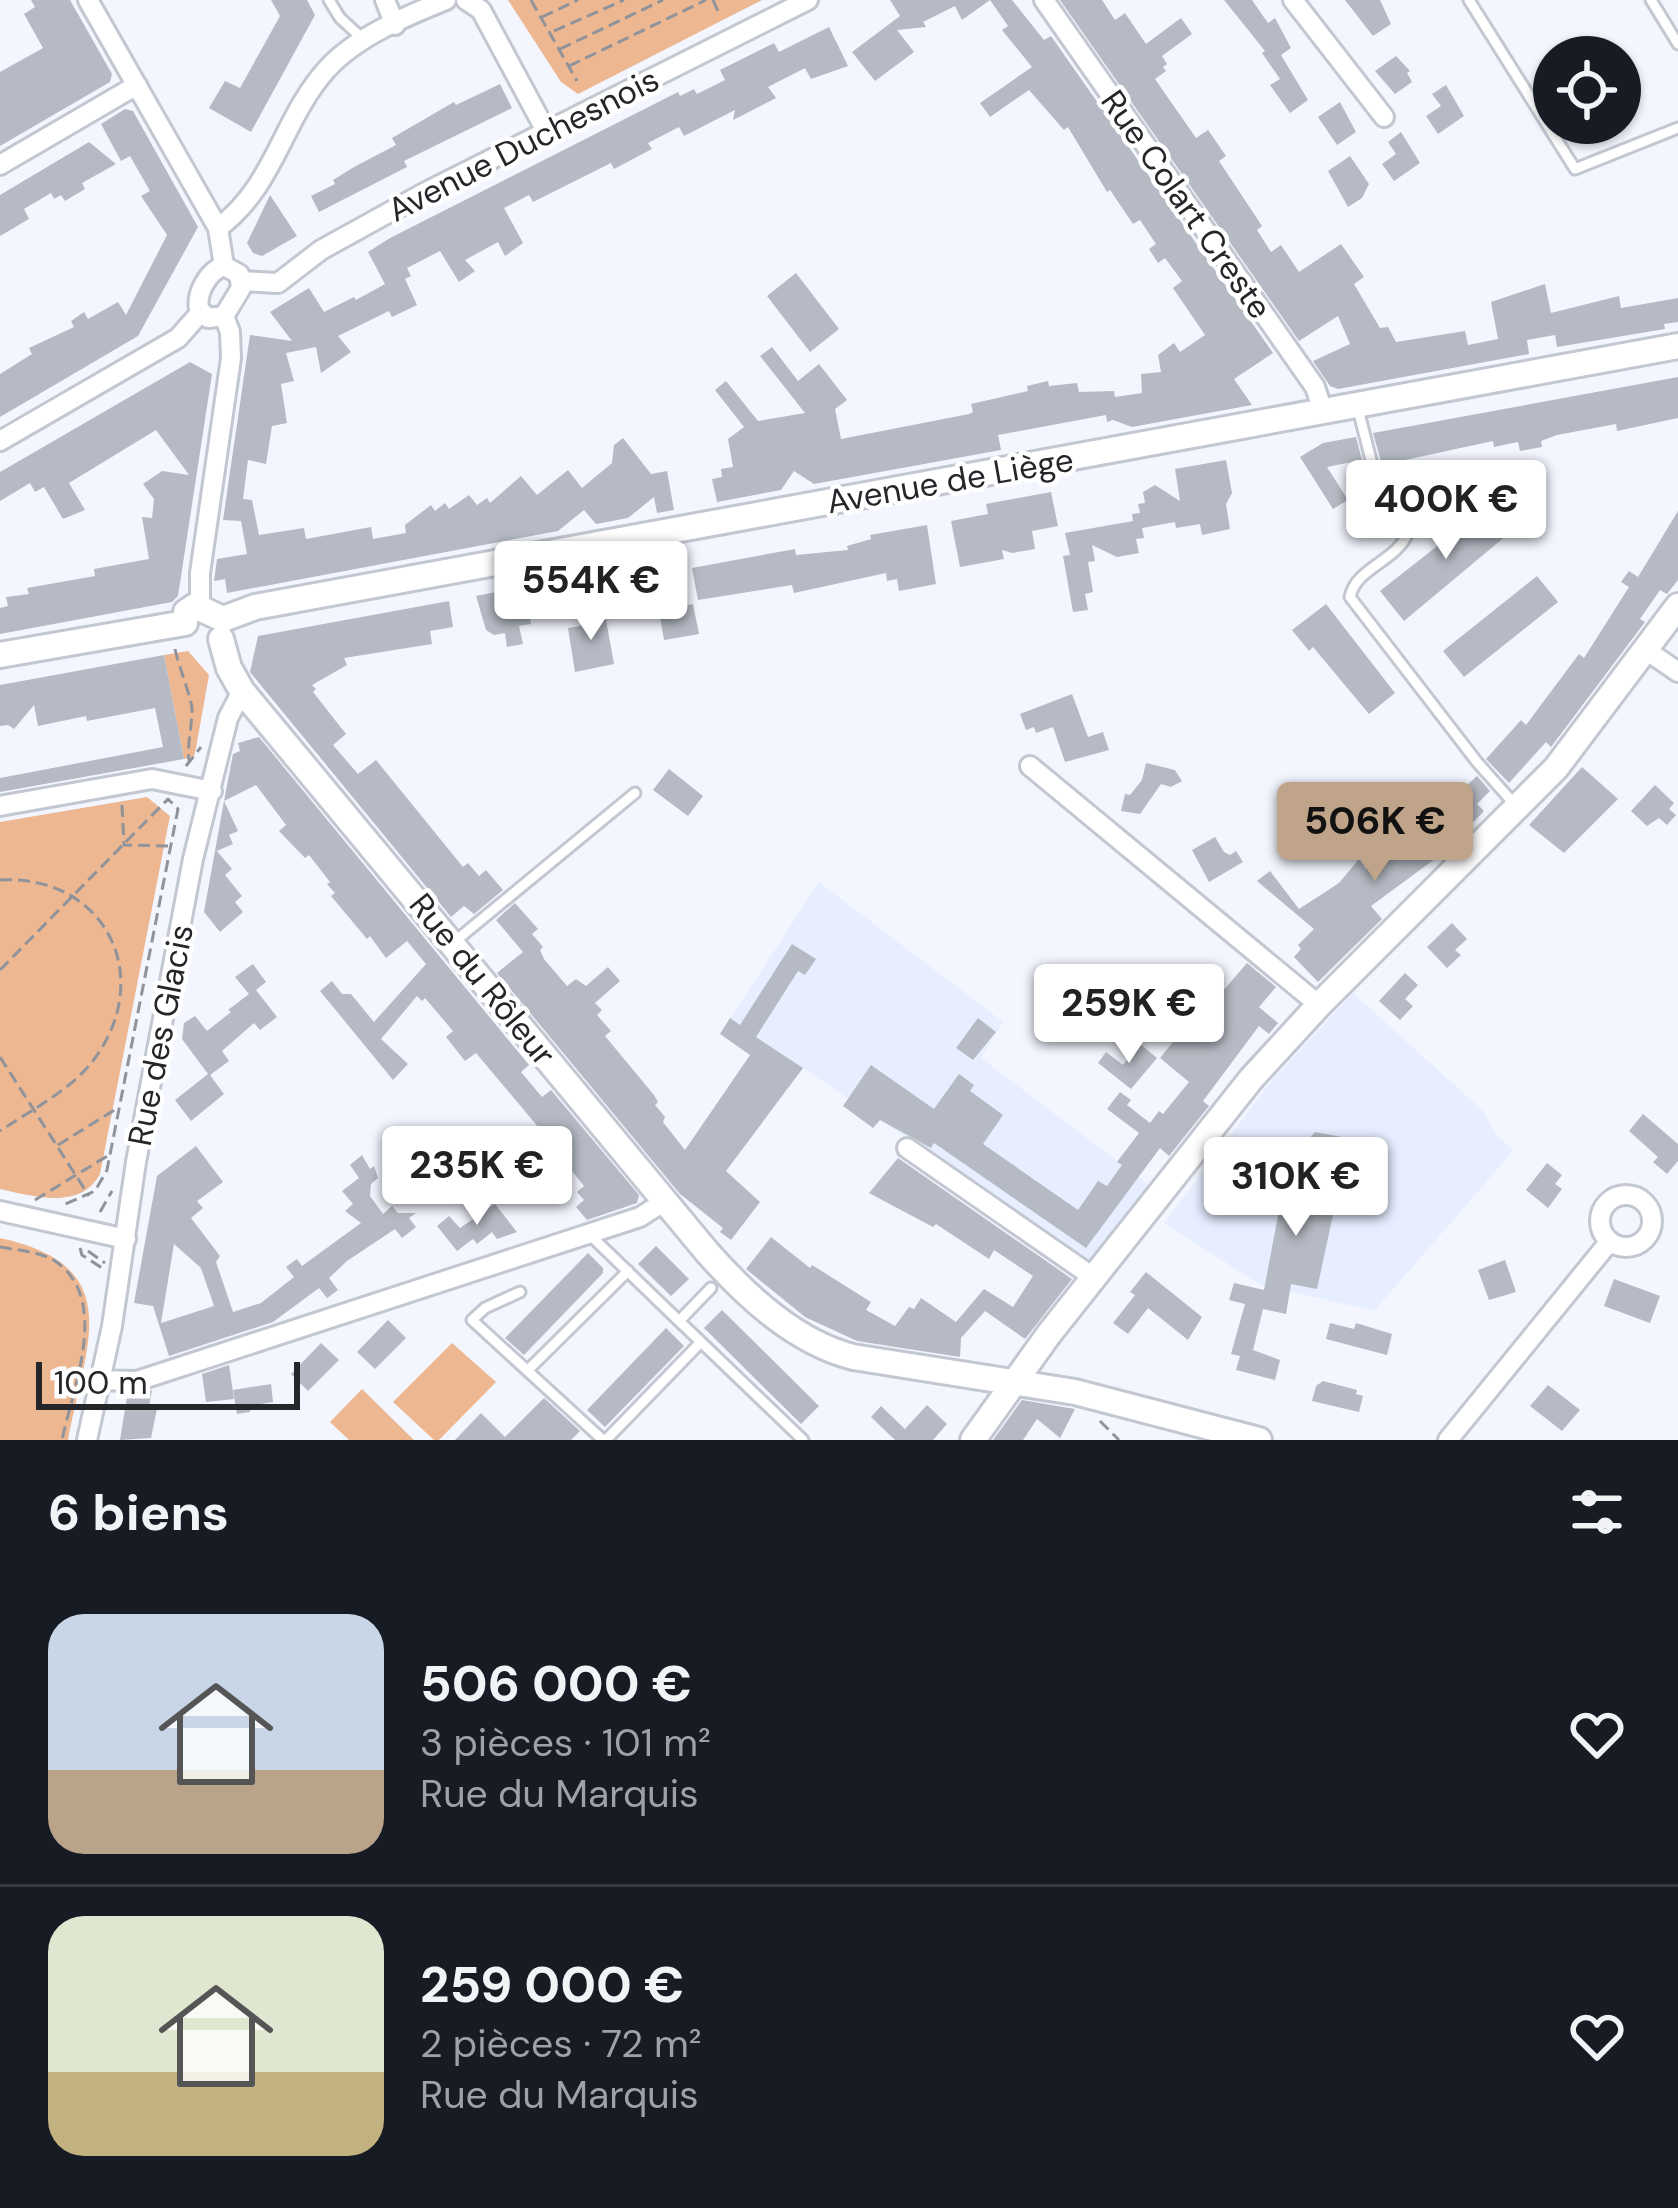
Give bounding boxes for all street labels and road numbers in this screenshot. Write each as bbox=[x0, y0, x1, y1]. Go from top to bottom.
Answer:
street label: Avenue Duchesnois bbox=[380, 57, 666, 231]
street label: Rue Colart Creste bbox=[1092, 82, 1282, 327]
street label: Avenue de Liège bbox=[823, 438, 1077, 523]
street label: Rue du Rôleur bbox=[400, 884, 565, 1074]
street label: Rue des Glacis bbox=[118, 921, 203, 1149]

